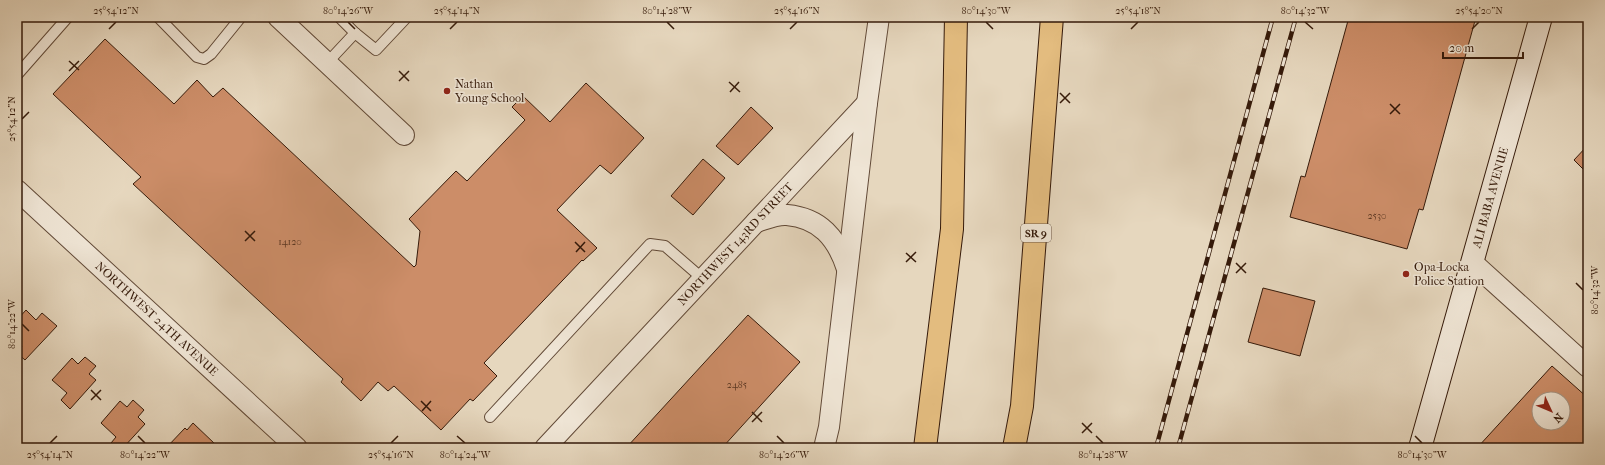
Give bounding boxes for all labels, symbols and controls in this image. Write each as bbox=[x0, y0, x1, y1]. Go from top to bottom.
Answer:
text: 25°54'12"N bbox=[93, 5, 139, 17]
text: 80°14'26"W bbox=[323, 5, 374, 17]
text: 25°54'14"N bbox=[434, 5, 481, 17]
text: 80°14'28"W bbox=[642, 5, 693, 17]
text: 25°54'16"N bbox=[774, 5, 820, 17]
text: 80°14'30"W bbox=[961, 5, 1012, 17]
text: 25°54'18"N bbox=[1115, 5, 1161, 17]
text: 80°14'32"W bbox=[1281, 5, 1331, 17]
text: 25°54'20"N bbox=[1455, 5, 1503, 17]
scale bar bbox=[1443, 34, 1523, 60]
text: 20 m bbox=[1449, 41, 1474, 55]
place label: Nathan Young School bbox=[454, 77, 525, 105]
marker: Nathan Young School bbox=[442, 86, 452, 96]
text: 25°54'12"N bbox=[6, 96, 18, 142]
street label: ALI BABA AVENUE bbox=[1469, 146, 1511, 251]
street label: NORTHWEST 143RD STREET bbox=[675, 179, 797, 308]
house number: 2530 bbox=[1367, 210, 1387, 222]
road number: SR 9 bbox=[1021, 224, 1051, 242]
house number: 14120 bbox=[278, 236, 302, 248]
street label: NORTHWEST 24TH AVENUE bbox=[93, 259, 221, 379]
place label: Opa-Locka Police Station bbox=[1414, 260, 1484, 288]
text: 80°14'32"W bbox=[1589, 264, 1601, 314]
marker: Opa-Locka Police Station bbox=[1401, 269, 1411, 279]
text: 80°14'22"W bbox=[6, 298, 18, 349]
house number: 2485 bbox=[727, 379, 747, 391]
north arrow bbox=[1531, 391, 1571, 431]
text: N bbox=[1550, 410, 1565, 426]
text: 25°54'14"N bbox=[27, 449, 74, 461]
text: 80°14'22"W bbox=[120, 449, 171, 461]
text: 25°54'16"N bbox=[368, 449, 414, 461]
text: 80°14'24"W bbox=[440, 449, 491, 461]
text: 80°14'26"W bbox=[759, 449, 810, 461]
text: 80°14'28"W bbox=[1078, 449, 1129, 461]
text: 80°14'30"W bbox=[1397, 449, 1448, 461]

